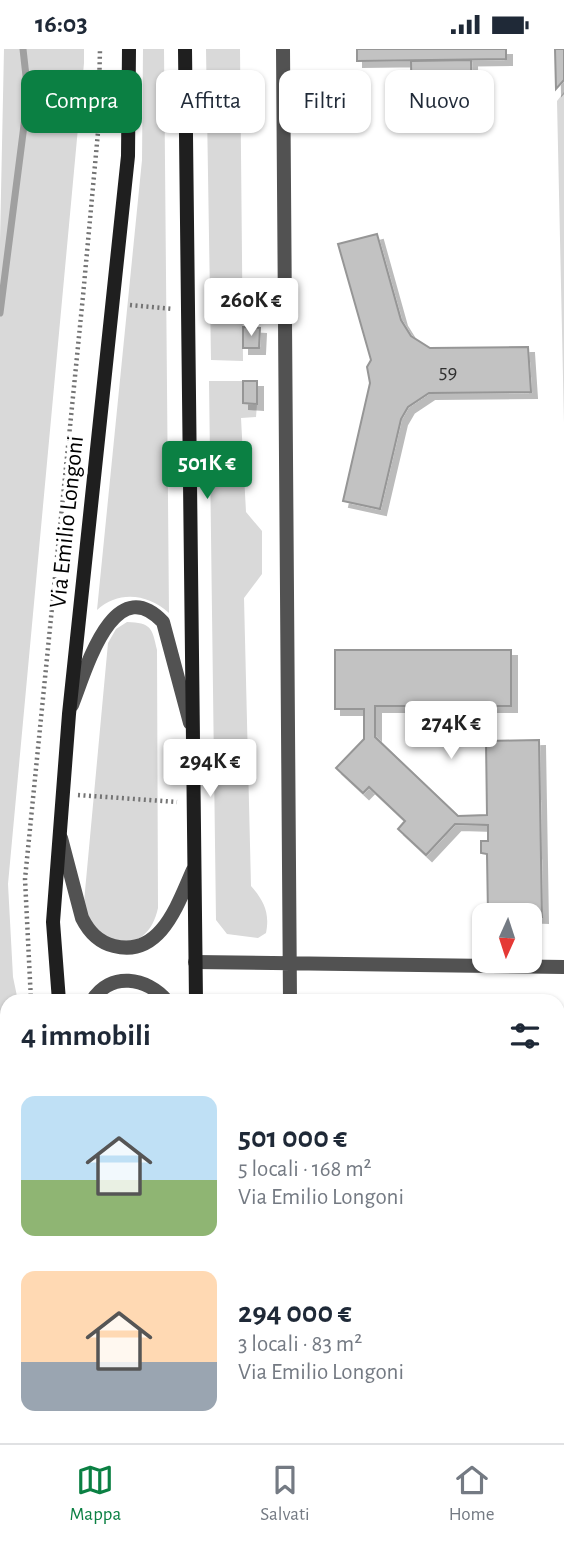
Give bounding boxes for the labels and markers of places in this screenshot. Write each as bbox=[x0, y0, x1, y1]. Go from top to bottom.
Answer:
pin: 260K € bbox=[194, 279, 308, 338]
pin: 501K € bbox=[150, 441, 264, 501]
pin: 274K € bbox=[394, 701, 508, 761]
pin: 294K € bbox=[153, 739, 267, 799]

